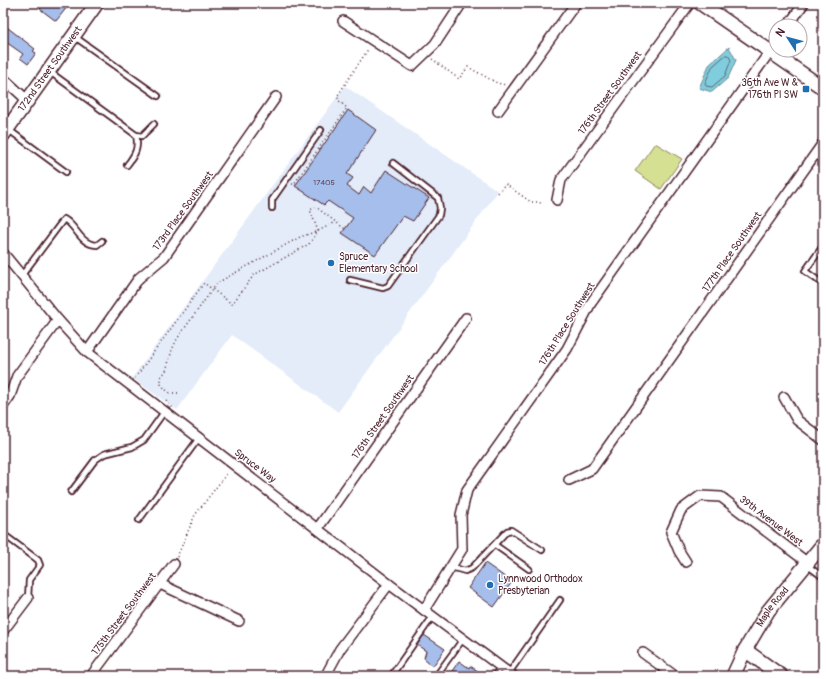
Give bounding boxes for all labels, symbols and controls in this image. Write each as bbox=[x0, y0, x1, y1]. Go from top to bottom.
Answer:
north arrow bbox=[768, 18, 808, 58]
street label: 172nd Street Southwest bbox=[15, 23, 85, 114]
text: N bbox=[773, 25, 788, 39]
street label: 176th Street Southwest bbox=[576, 48, 645, 137]
place label: 36th Ave W & 176th Pl SW bbox=[741, 77, 798, 101]
marker: 36th Ave W & 176th Pl SW bbox=[801, 84, 811, 94]
street label: 173rd Place Southwest bbox=[150, 168, 216, 253]
house number: 17405 bbox=[313, 178, 335, 187]
street label: 177th Place Southwest bbox=[700, 209, 765, 294]
place label: Spruce Elementary School bbox=[339, 251, 418, 275]
marker: Spruce Elementary School bbox=[326, 258, 336, 268]
street label: 176th Place Southwest bbox=[537, 279, 598, 368]
street label: 176th Street Southwest bbox=[349, 372, 417, 462]
street label: Spruce Way bbox=[232, 447, 279, 486]
street label: 39th Avenue West bbox=[737, 493, 806, 549]
street label: 175th Street Southwest bbox=[89, 570, 159, 658]
place label: Lynnwood Orthodox Presbyterian bbox=[498, 573, 583, 597]
marker: Lynnwood Orthodox Presbyterian bbox=[485, 580, 495, 590]
street label: Maple Road bbox=[754, 584, 791, 629]

